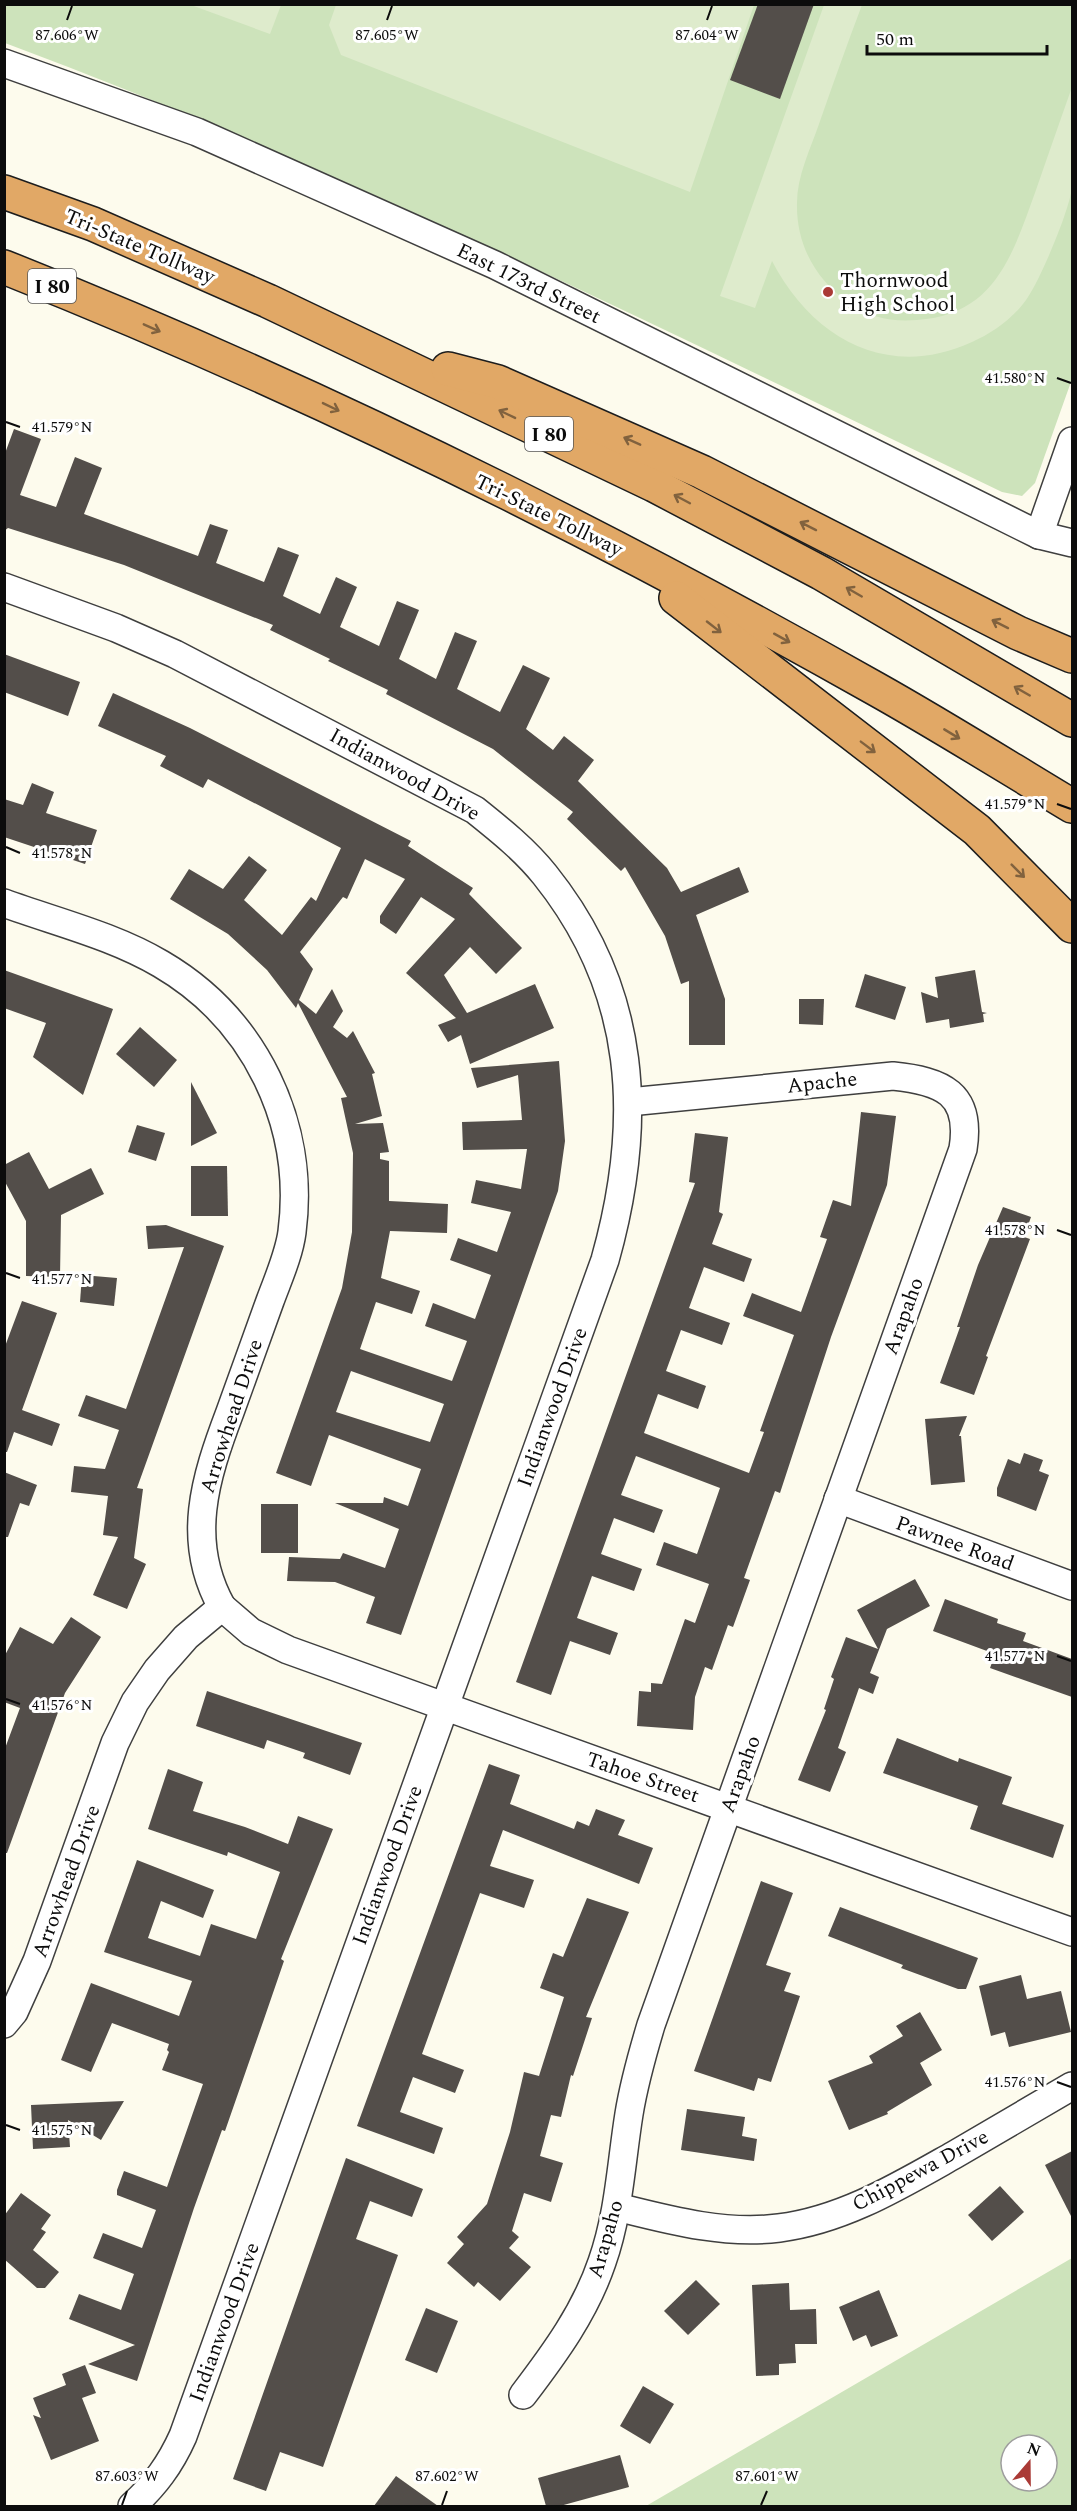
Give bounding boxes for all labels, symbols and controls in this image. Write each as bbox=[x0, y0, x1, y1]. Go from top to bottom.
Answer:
scale bar bbox=[867, 18, 1047, 56]
text: 87.606°W bbox=[35, 24, 99, 47]
text: 87.605°W bbox=[355, 24, 419, 47]
text: 87.604°W bbox=[675, 24, 739, 47]
text: 50 m bbox=[876, 26, 914, 53]
street label: Tri-State Tollway bbox=[59, 201, 221, 293]
street label: East 173rd Street bbox=[451, 235, 606, 333]
place label: Thornwood High School bbox=[840, 265, 955, 321]
road number: I 80 bbox=[28, 269, 76, 303]
marker: Thornwood High School bbox=[821, 285, 835, 299]
one-way arrow bbox=[143, 323, 161, 334]
text: 41.580°N bbox=[985, 367, 1045, 390]
one-way arrow bbox=[321, 402, 339, 414]
one-way arrow bbox=[498, 408, 516, 419]
text: 41.579°N bbox=[32, 416, 92, 439]
road number: I 80 bbox=[525, 417, 573, 451]
one-way arrow bbox=[623, 435, 642, 446]
street label: Tri-State Tollway bbox=[469, 466, 629, 566]
one-way arrow bbox=[673, 493, 691, 505]
one-way arrow bbox=[799, 519, 817, 531]
one-way arrow bbox=[845, 586, 862, 598]
one-way arrow bbox=[991, 617, 1009, 629]
one-way arrow bbox=[706, 621, 722, 634]
one-way arrow bbox=[773, 632, 790, 644]
one-way arrow bbox=[1014, 684, 1031, 696]
street label: Indianwood Drive bbox=[323, 720, 486, 830]
one-way arrow bbox=[943, 728, 960, 740]
one-way arrow bbox=[860, 740, 876, 753]
text: 41.579°N bbox=[985, 793, 1045, 816]
text: 41.578°N bbox=[32, 842, 92, 865]
one-way arrow bbox=[1010, 864, 1025, 878]
street label: Apache bbox=[785, 1063, 859, 1103]
text: 41.578°N bbox=[985, 1219, 1045, 1242]
text: 41.577°N bbox=[32, 1268, 92, 1291]
street label: Arapaho bbox=[875, 1273, 933, 1360]
street label: Indianwood Drive bbox=[509, 1323, 597, 1492]
street label: Arrowhead Drive bbox=[192, 1335, 272, 1498]
street label: Pawnee Road bbox=[891, 1508, 1018, 1580]
text: 41.577°N bbox=[985, 1645, 1045, 1668]
text: 41.576°N bbox=[32, 1694, 92, 1717]
street label: Arapaho bbox=[712, 1731, 770, 1818]
street label: Tahoe Street bbox=[582, 1744, 704, 1812]
street label: Indianwood Drive bbox=[344, 1781, 432, 1950]
street label: Arrowhead Drive bbox=[24, 1800, 109, 1962]
text: 41.576°N bbox=[985, 2071, 1045, 2094]
text: 41.575°N bbox=[32, 2119, 92, 2142]
street label: Chippewa Drive bbox=[846, 2121, 995, 2220]
street label: Arapaho bbox=[580, 2196, 632, 2282]
street label: Indianwood Drive bbox=[181, 2238, 269, 2407]
north arrow bbox=[999, 2433, 1059, 2493]
text: N bbox=[1024, 2436, 1044, 2463]
text: 87.603°W bbox=[95, 2465, 159, 2488]
text: 87.602°W bbox=[415, 2465, 479, 2488]
text: 87.601°W bbox=[735, 2465, 799, 2488]

